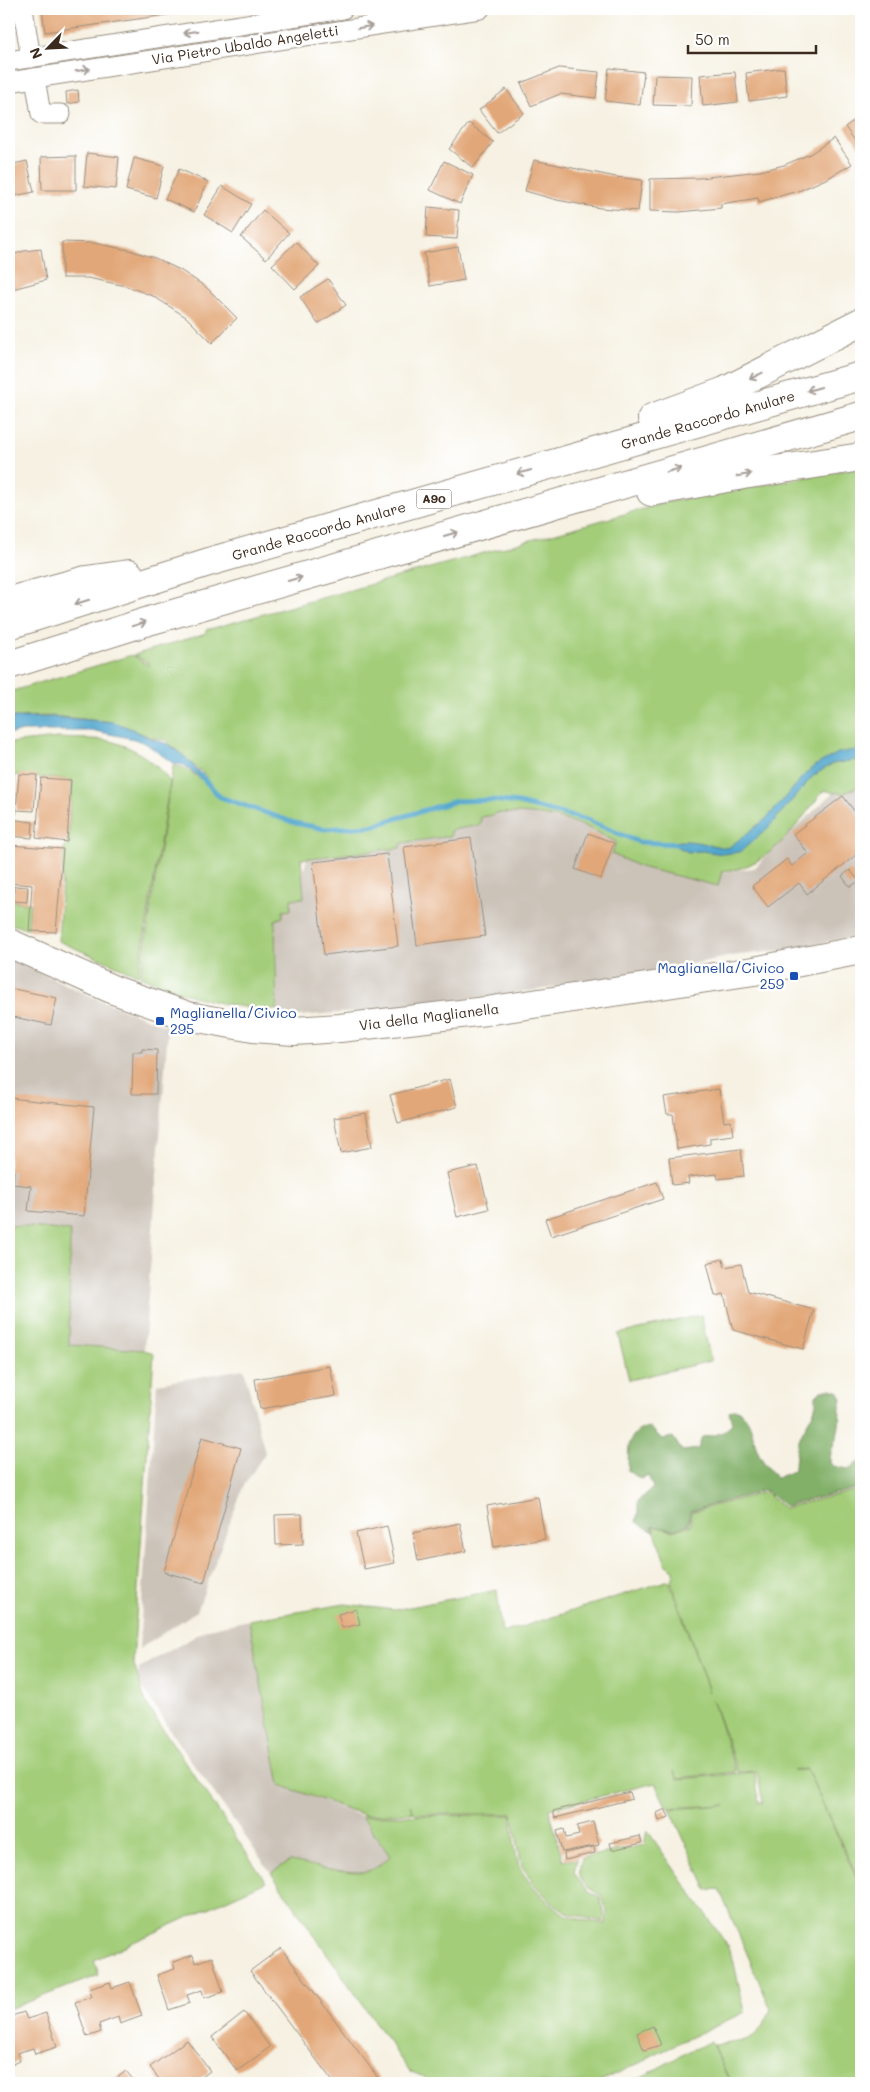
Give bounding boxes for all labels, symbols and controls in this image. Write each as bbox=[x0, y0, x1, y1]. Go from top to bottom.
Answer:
street label: Via Pietro Ubaldo Angeletti bbox=[150, 20, 340, 69]
one-way arrow bbox=[357, 21, 373, 31]
north arrow bbox=[22, 22, 72, 72]
scale bar bbox=[688, 22, 815, 54]
one-way arrow bbox=[183, 27, 199, 37]
text: 50 m bbox=[695, 29, 730, 49]
text: N bbox=[25, 45, 47, 62]
one-way arrow bbox=[75, 65, 91, 75]
one-way arrow bbox=[748, 371, 763, 381]
one-way arrow bbox=[807, 385, 823, 395]
street label: Grande Raccordo Anulare bbox=[619, 386, 797, 453]
one-way arrow bbox=[666, 464, 682, 474]
one-way arrow bbox=[516, 468, 532, 478]
one-way arrow bbox=[736, 470, 752, 480]
road number: A90 bbox=[416, 489, 452, 508]
street label: Grande Raccordo Anulare bbox=[230, 497, 408, 564]
one-way arrow bbox=[443, 529, 459, 538]
one-way arrow bbox=[286, 574, 302, 583]
one-way arrow bbox=[75, 598, 91, 608]
one-way arrow bbox=[130, 619, 146, 629]
place label: Maglianella/Civico 259 bbox=[657, 958, 784, 993]
marker: Maglianella/Civico 259 bbox=[788, 970, 800, 982]
street label: Via della Maglianella bbox=[358, 998, 500, 1035]
place label: Maglianella/Civico 295 bbox=[170, 1003, 297, 1038]
marker: Maglianella/Civico 295 bbox=[154, 1015, 166, 1027]

